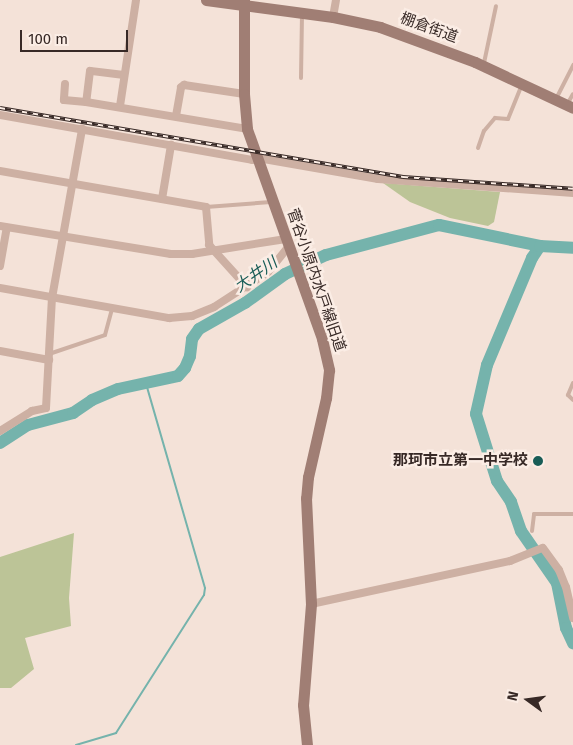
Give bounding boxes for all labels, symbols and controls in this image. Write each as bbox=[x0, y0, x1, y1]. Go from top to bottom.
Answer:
street label: 棚倉街道 bbox=[398, 9, 460, 47]
scale bar bbox=[22, 20, 130, 52]
text: 100 m bbox=[28, 30, 68, 48]
street label: 菅谷小原内水戸線旧道 bbox=[283, 206, 349, 354]
water label: 大井川 bbox=[231, 253, 281, 297]
place label: 那珂市立第一中学校 bbox=[393, 452, 528, 470]
marker: 那珂市立第一中学校 bbox=[532, 455, 544, 467]
north arrow bbox=[503, 675, 553, 725]
text: N bbox=[504, 690, 522, 703]

